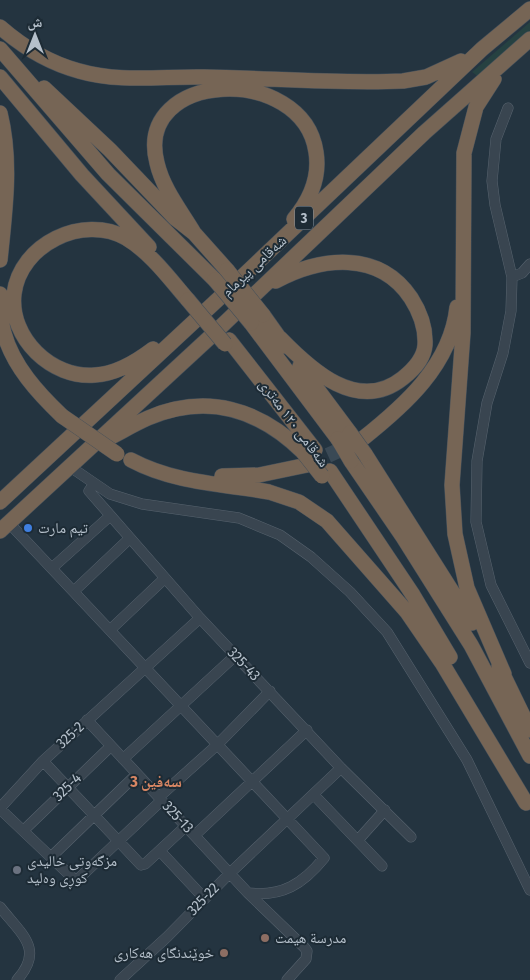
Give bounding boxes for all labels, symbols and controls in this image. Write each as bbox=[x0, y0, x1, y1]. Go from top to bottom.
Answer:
north arrow bbox=[10, 10, 60, 60]
text: ش bbox=[28, 14, 43, 31]
road number: 3 bbox=[295, 207, 313, 230]
street label: شەقامی پیرمام bbox=[218, 231, 291, 301]
street label: شەقامی ١٢٠ مەتری bbox=[254, 376, 333, 471]
place label: تيم مارت bbox=[38, 519, 89, 538]
marker: تيم مارت bbox=[22, 522, 34, 534]
street label: 325-43 bbox=[224, 644, 264, 685]
street label: 325-2 bbox=[52, 717, 88, 752]
street label: 325-4 bbox=[49, 769, 85, 805]
district label: سەفین 3 bbox=[129, 772, 182, 791]
street label: 325-13 bbox=[159, 797, 197, 837]
place label: مزگەوتی خالیدی کوڕی وەلید bbox=[27, 852, 117, 890]
marker: مزگەوتی خالیدی کوڕی وەلید bbox=[11, 864, 23, 876]
street label: 325-22 bbox=[183, 879, 223, 919]
place label: مدرسة هيمت bbox=[275, 929, 347, 947]
marker: مدرسة هيمت bbox=[259, 932, 271, 944]
place label: خوێندنگای هەکاری bbox=[114, 944, 214, 963]
marker: خوێندنگای هەکاری bbox=[218, 947, 230, 959]

